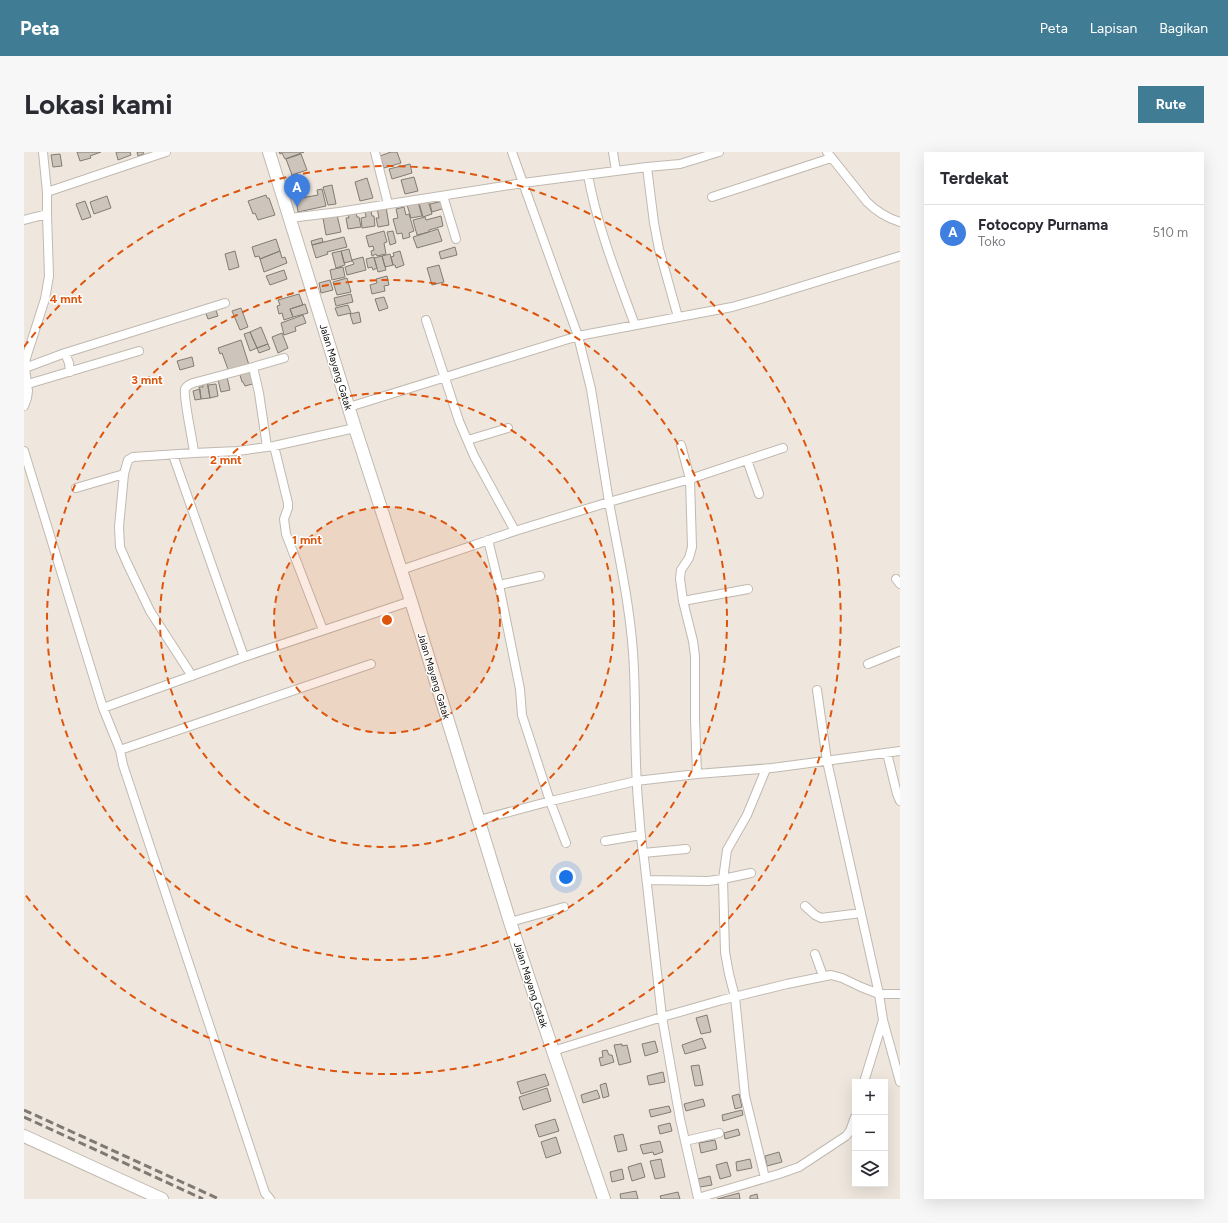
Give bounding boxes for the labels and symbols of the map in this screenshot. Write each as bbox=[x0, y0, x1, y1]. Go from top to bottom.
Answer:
pin: A bbox=[284, 174, 310, 207]
text: 4 mnt bbox=[50, 292, 82, 306]
street label: Jalan Mayang Gatak bbox=[317, 322, 355, 412]
text: 3 mnt bbox=[131, 373, 163, 387]
text: 2 mnt bbox=[210, 453, 242, 467]
text: 1 mnt bbox=[292, 533, 322, 547]
centre of rings bbox=[380, 613, 394, 627]
street label: Jalan Mayang Gatak bbox=[415, 631, 453, 721]
your location bbox=[556, 867, 576, 887]
street label: Jalan Mayang Gatak bbox=[511, 940, 551, 1030]

